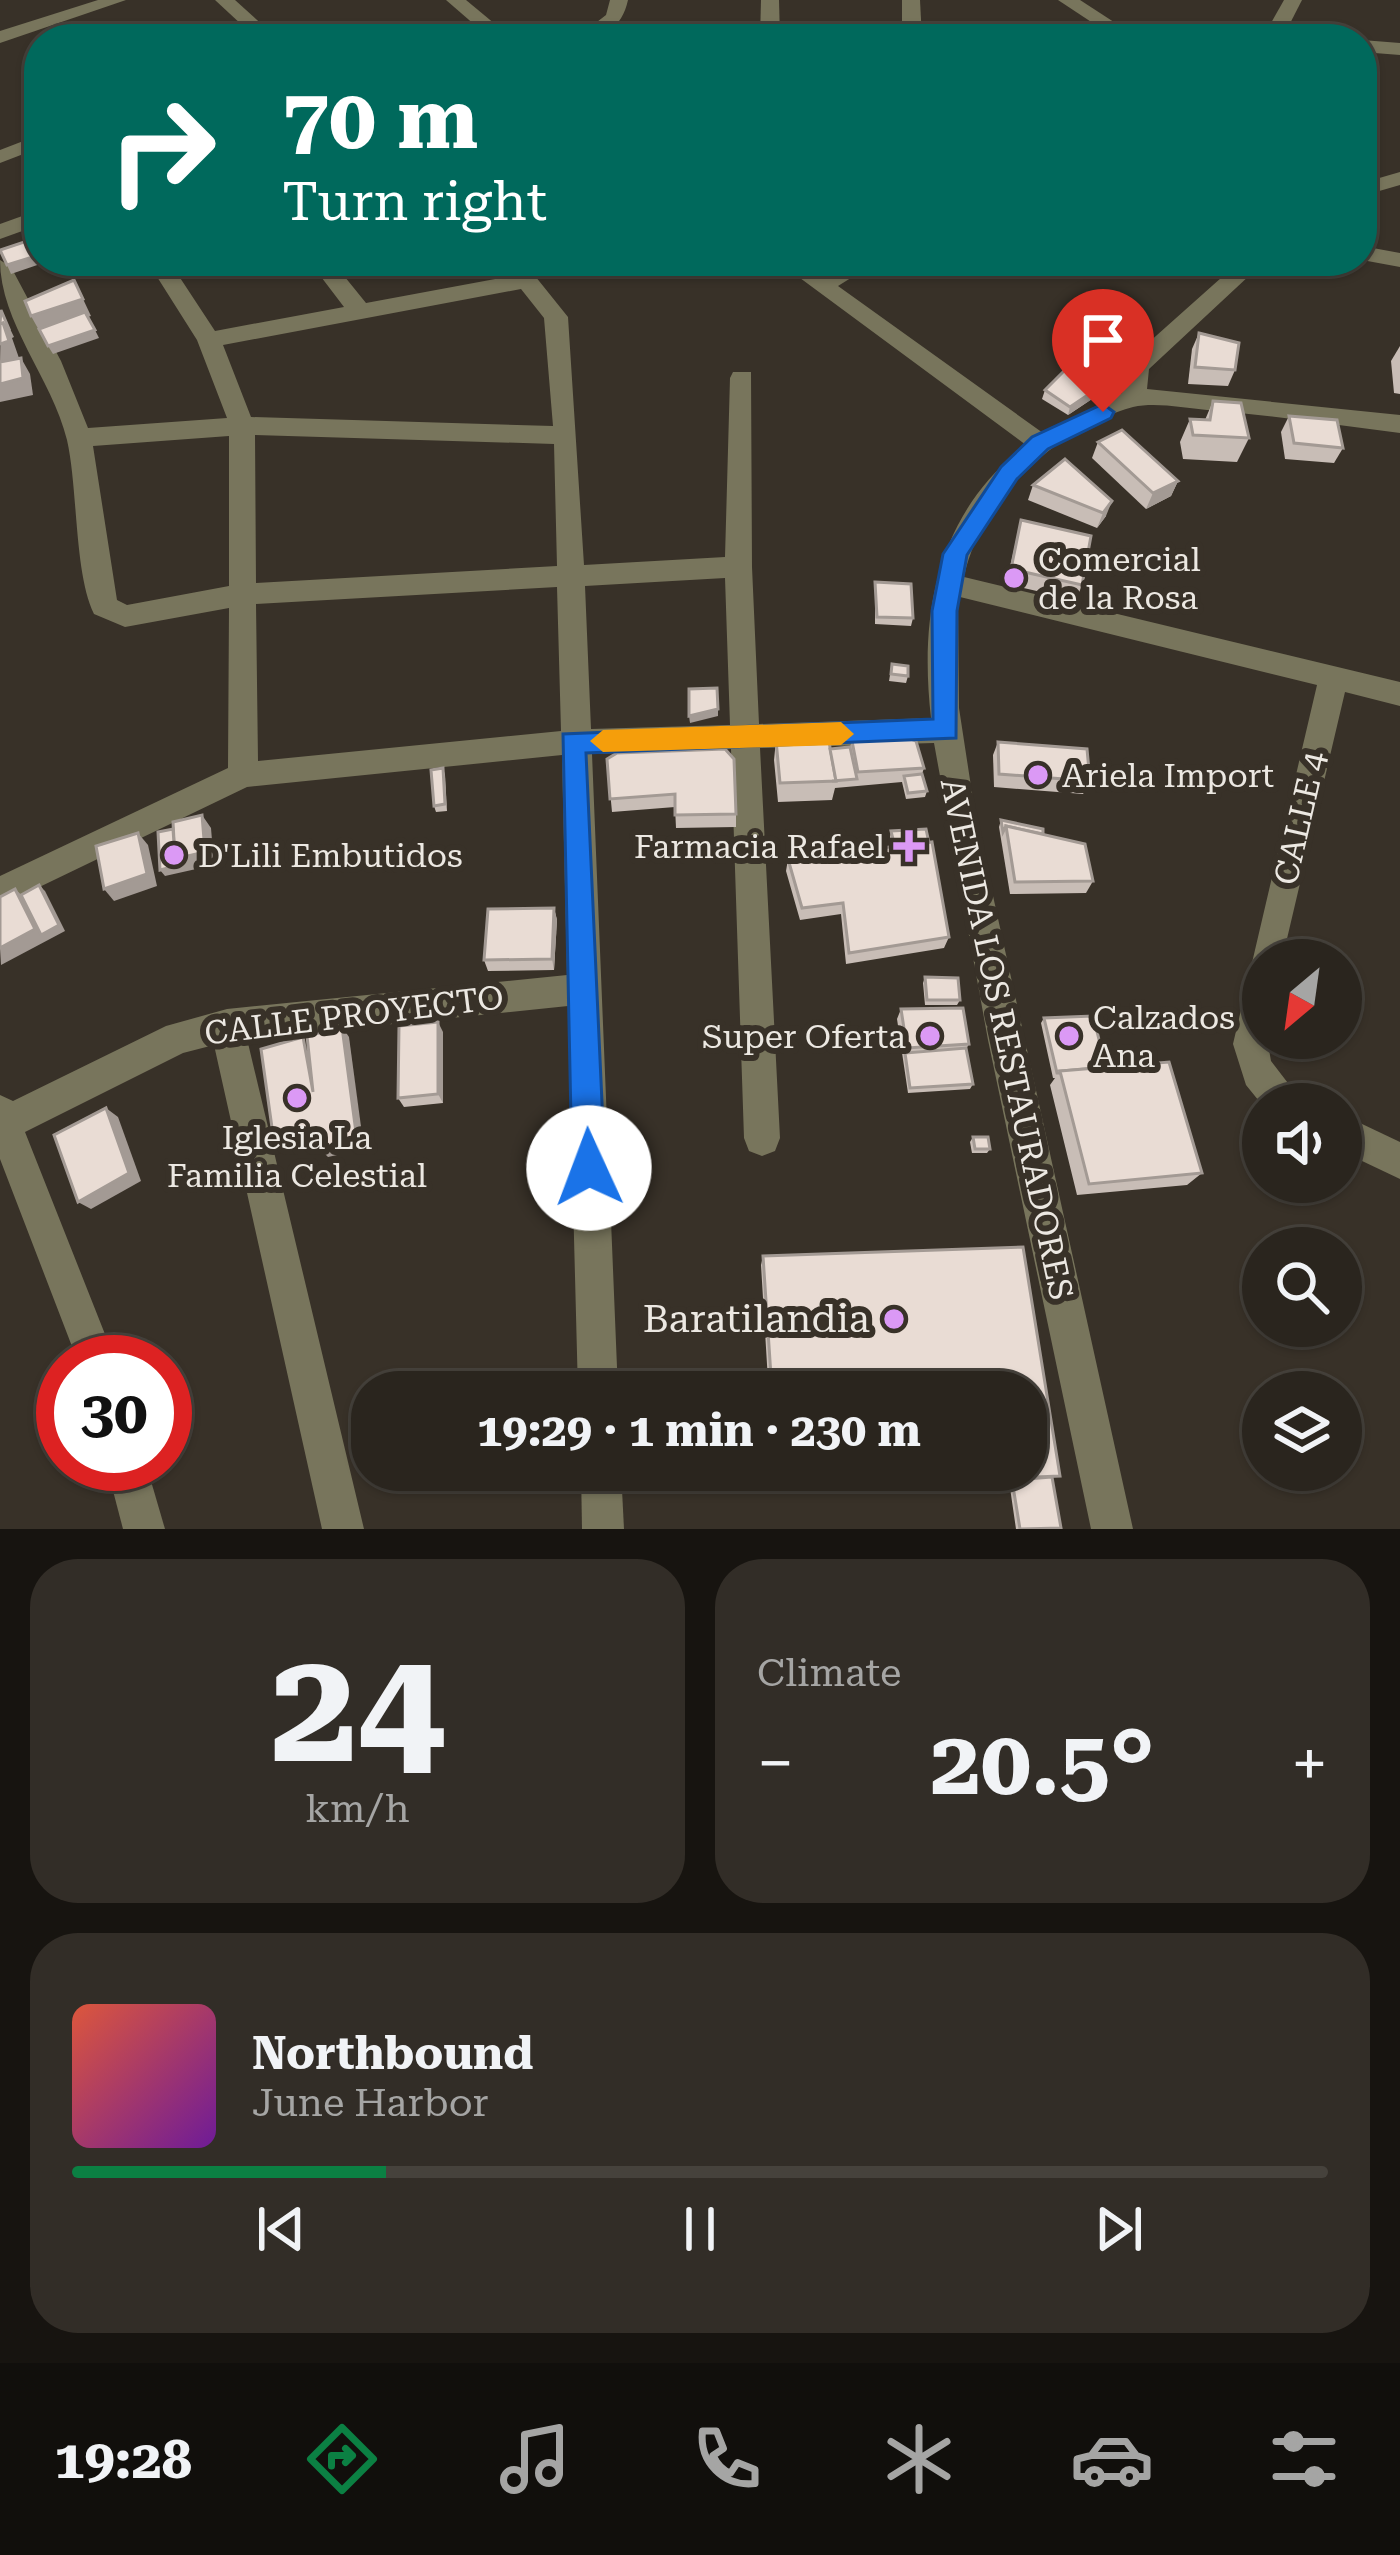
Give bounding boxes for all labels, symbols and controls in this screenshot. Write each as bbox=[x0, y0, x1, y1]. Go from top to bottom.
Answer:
text: 70 m bbox=[282, 70, 478, 168]
icon: right bbox=[84, 72, 240, 228]
text: Turn right bbox=[282, 170, 547, 233]
pin bbox=[1052, 289, 1154, 412]
icon: arrive bbox=[1070, 307, 1136, 373]
place label: Comercial de la Rosa bbox=[1038, 540, 1201, 617]
marker: Comercial de la Rosa bbox=[1001, 565, 1027, 591]
street label: CALLE 4 bbox=[1266, 747, 1334, 888]
place label: Ariela Import bbox=[1062, 756, 1274, 795]
marker: Ariela Import bbox=[1025, 762, 1051, 788]
street label: AVENIDA LOS RESTAURADORES bbox=[933, 775, 1081, 1303]
place label: Farmacia Rafael bbox=[634, 827, 885, 866]
marker: Farmacia Rafael bbox=[896, 833, 922, 859]
place label: D'Lili Embutidos bbox=[198, 836, 463, 875]
marker: D'Lili Embutidos bbox=[161, 842, 187, 868]
north arrow bbox=[1242, 939, 1362, 1059]
map controls bbox=[1242, 939, 1362, 1491]
street label: CALLE PROYECTO bbox=[202, 977, 506, 1053]
place label: Calzados Ana bbox=[1093, 998, 1235, 1075]
place label: Super Oferta bbox=[702, 1017, 906, 1056]
marker: Super Oferta bbox=[917, 1023, 943, 1049]
marker: Calzados Ana bbox=[1056, 1023, 1082, 1049]
button: sound bbox=[1242, 1083, 1362, 1203]
marker: Iglesia La Familia Celestial bbox=[284, 1085, 310, 1111]
position arrow bbox=[526, 1105, 652, 1231]
place label: Iglesia La Familia Celestial bbox=[167, 1118, 427, 1195]
button: search bbox=[1242, 1227, 1362, 1347]
place label: Baratilandia bbox=[643, 1296, 870, 1342]
marker: Baratilandia bbox=[881, 1306, 907, 1332]
speed limit sign: 30 bbox=[36, 1335, 192, 1491]
button: layers bbox=[1242, 1371, 1362, 1491]
text: 19:29 · 1 min · 230 m bbox=[477, 1404, 921, 1457]
text: 24 bbox=[270, 1616, 445, 1799]
text: Climate bbox=[757, 1650, 901, 1696]
text: 20.5° bbox=[930, 1711, 1155, 1816]
text: − bbox=[757, 1725, 794, 1802]
text: + bbox=[1291, 1725, 1328, 1802]
text: km/h bbox=[305, 1786, 410, 1832]
text: Northbound bbox=[252, 2027, 533, 2080]
text: June Harbor bbox=[252, 2080, 489, 2126]
icon: previous bbox=[248, 2196, 314, 2262]
icon: pause bbox=[667, 2196, 733, 2262]
icon: next bbox=[1086, 2196, 1152, 2262]
icon: directions bbox=[300, 2417, 384, 2501]
icon: music bbox=[493, 2417, 577, 2501]
icon: phone bbox=[685, 2417, 769, 2501]
icon: climate bbox=[877, 2417, 961, 2501]
icon: car bbox=[1070, 2417, 1154, 2501]
icon: filters bbox=[1262, 2417, 1346, 2501]
text: 19:28 bbox=[54, 2428, 192, 2491]

